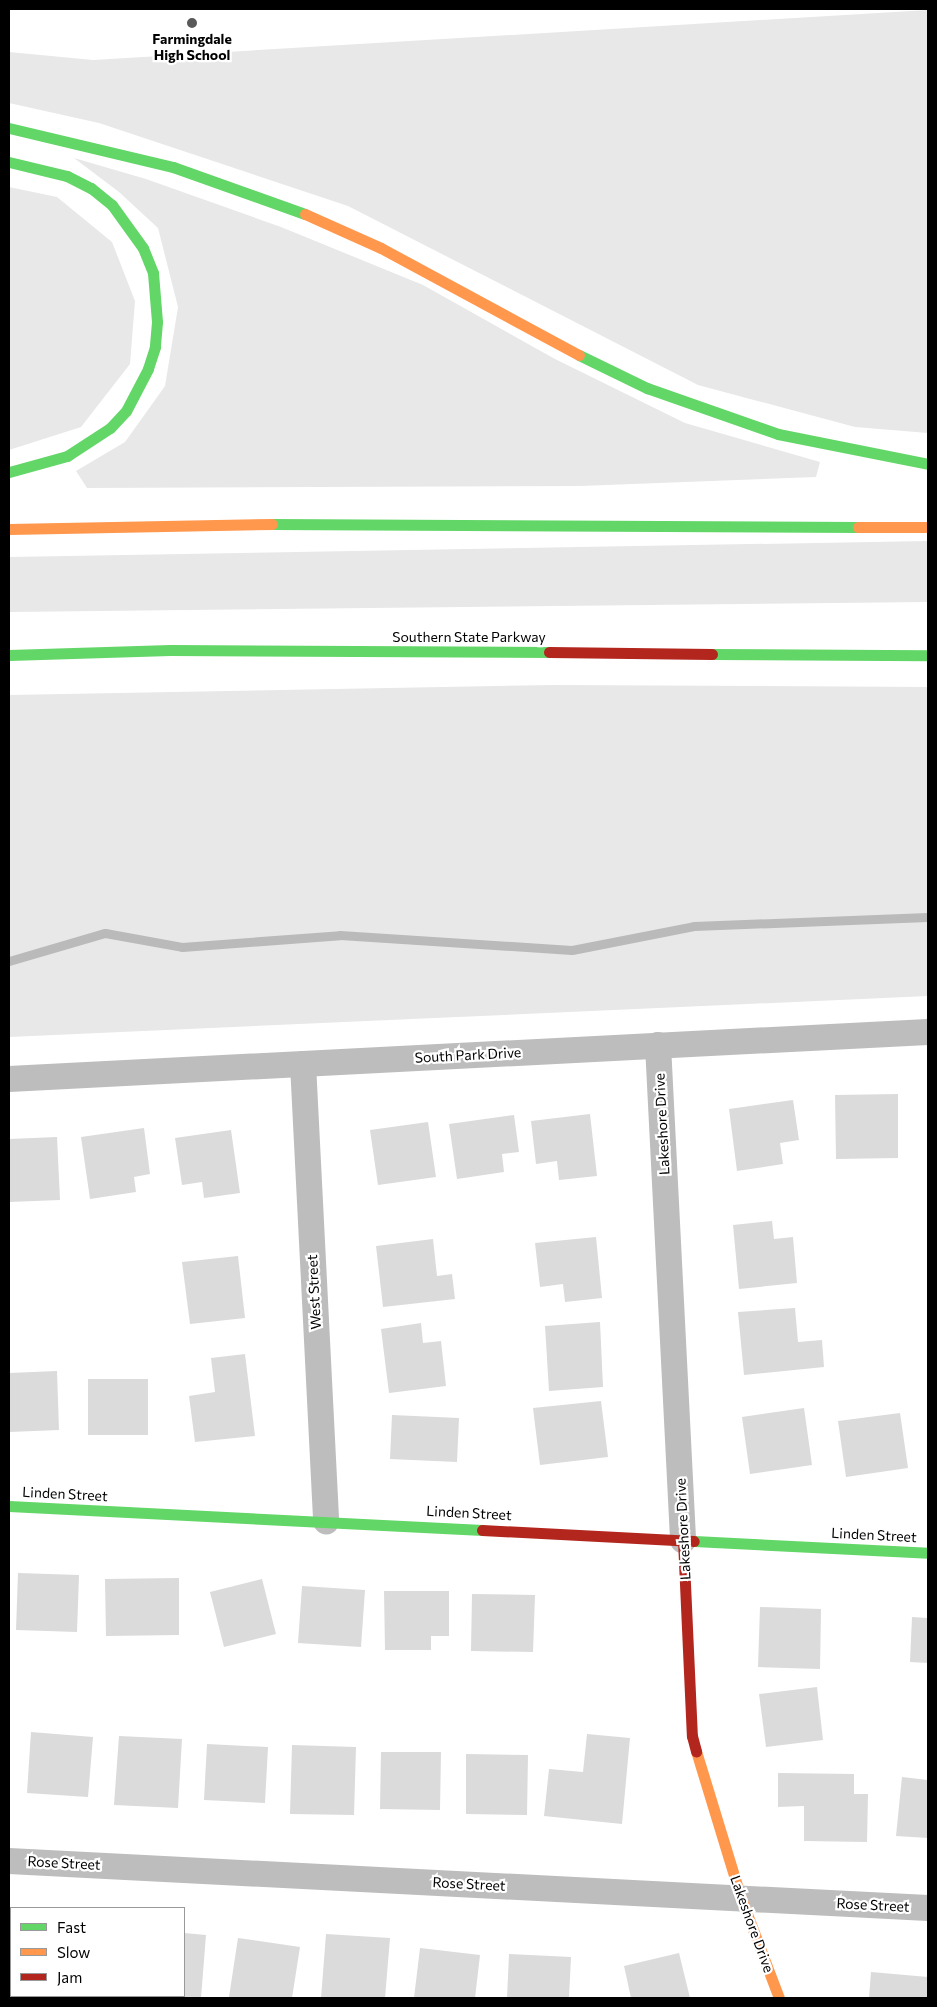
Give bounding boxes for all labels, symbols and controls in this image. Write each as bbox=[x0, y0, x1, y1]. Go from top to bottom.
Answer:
marker: Farmingdale High School bbox=[186, 17, 198, 29]
place label: Farmingdale High School bbox=[152, 31, 232, 64]
street label: Southern State Parkway bbox=[392, 629, 546, 645]
street label: South Park Drive bbox=[414, 1044, 522, 1066]
street label: Lakeshore Drive bbox=[651, 1073, 673, 1175]
street label: West Street bbox=[304, 1254, 324, 1330]
street label: Lakeshore Drive bbox=[672, 1478, 694, 1580]
street label: Linden Street bbox=[22, 1483, 108, 1505]
street label: Linden Street bbox=[426, 1502, 512, 1524]
street label: Linden Street bbox=[831, 1524, 917, 1546]
street label: Rose Street bbox=[27, 1853, 101, 1873]
street label: Lakeshore Drive bbox=[727, 1873, 777, 1975]
street label: Rose Street bbox=[432, 1874, 506, 1894]
street label: Rose Street bbox=[836, 1895, 910, 1915]
legend bbox=[10, 1907, 185, 1997]
text: Fast bbox=[57, 1918, 86, 1936]
text: Slow bbox=[57, 1943, 90, 1961]
text: Jam bbox=[57, 1968, 82, 1986]

